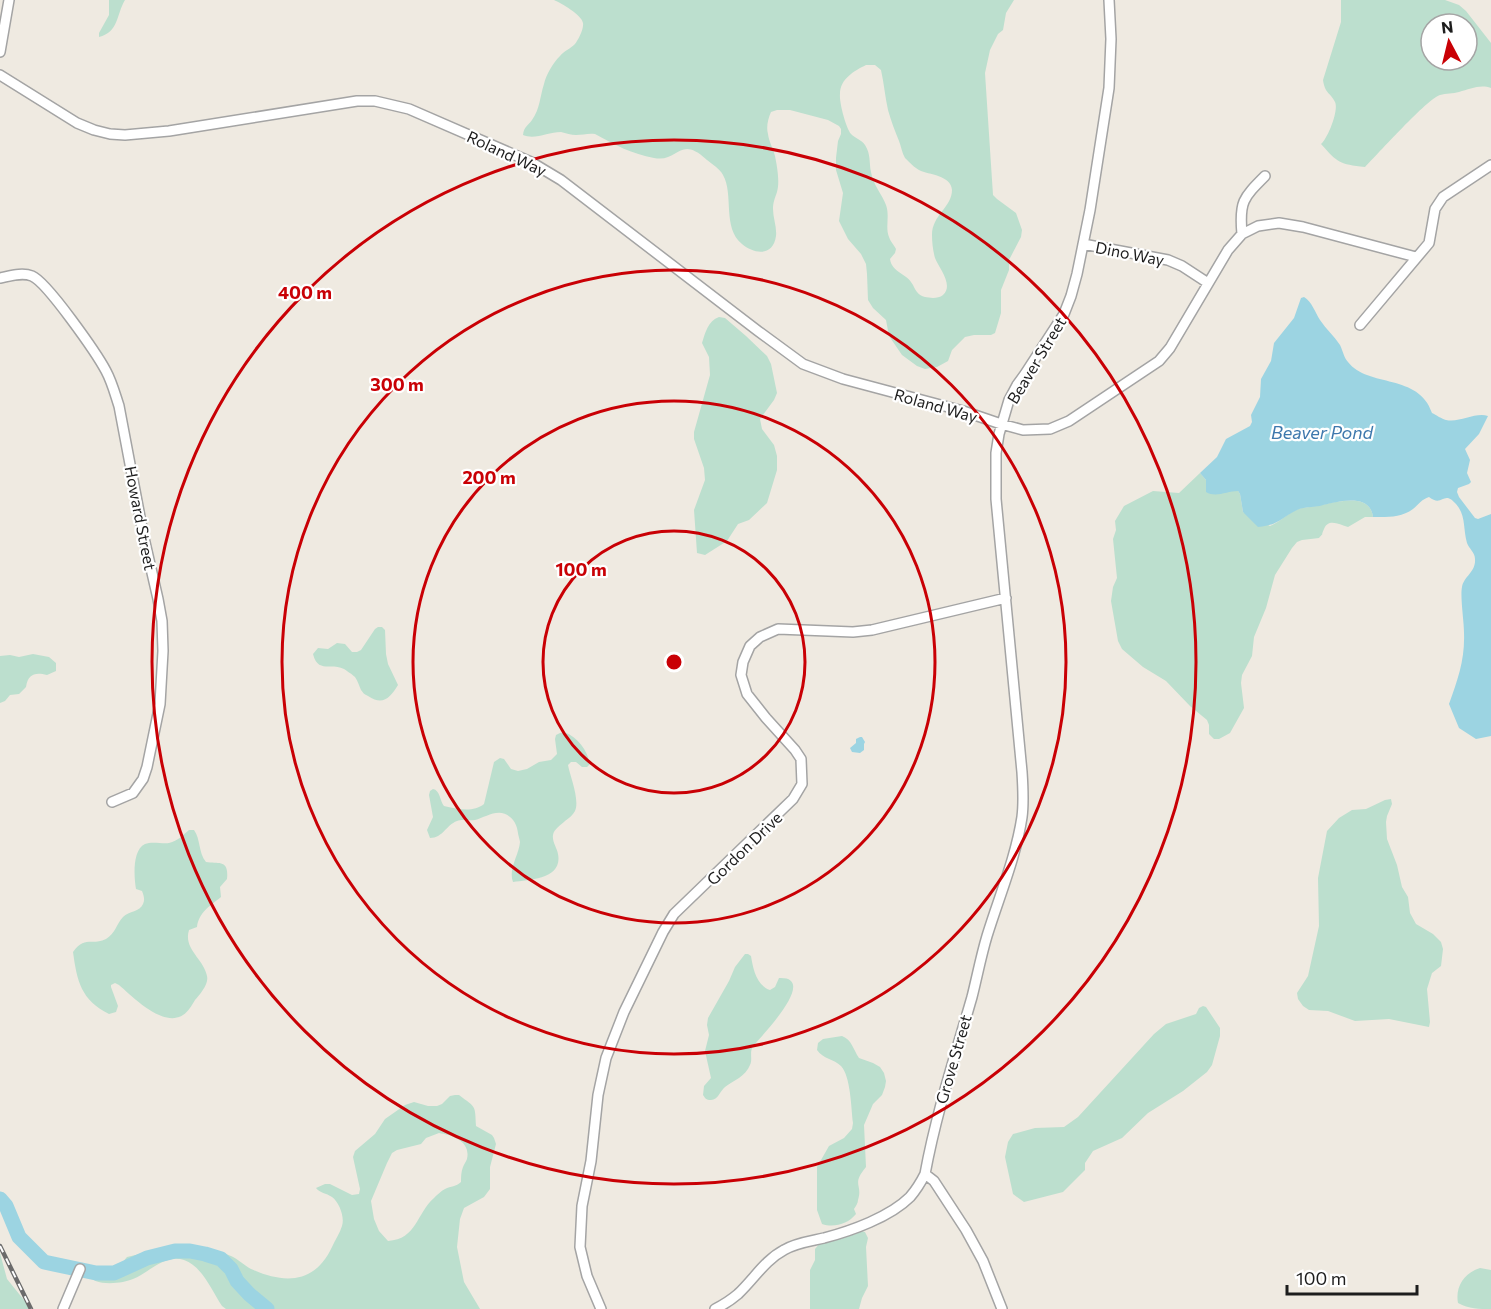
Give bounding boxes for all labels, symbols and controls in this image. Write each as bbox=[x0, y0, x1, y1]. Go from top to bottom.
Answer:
north arrow bbox=[1419, 12, 1479, 72]
text: N bbox=[1440, 16, 1454, 37]
street label: Roland Way bbox=[464, 126, 550, 180]
street label: Dino Way bbox=[1094, 237, 1166, 269]
text: 400 m bbox=[278, 281, 332, 303]
street label: Beaver Street bbox=[1003, 313, 1070, 407]
text: 300 m bbox=[370, 373, 424, 395]
street label: Roland Way bbox=[892, 384, 980, 426]
water label: Beaver Pond bbox=[1271, 421, 1373, 443]
street label: Howard Street bbox=[122, 464, 161, 572]
text: 200 m bbox=[462, 466, 516, 488]
text: 100 m bbox=[555, 558, 607, 580]
centre of rings bbox=[664, 652, 684, 672]
street label: Gordon Drive bbox=[702, 807, 786, 889]
street label: Grove Street bbox=[931, 1012, 975, 1106]
scale bar bbox=[1287, 1258, 1418, 1296]
text: 100 m bbox=[1296, 1267, 1346, 1289]

